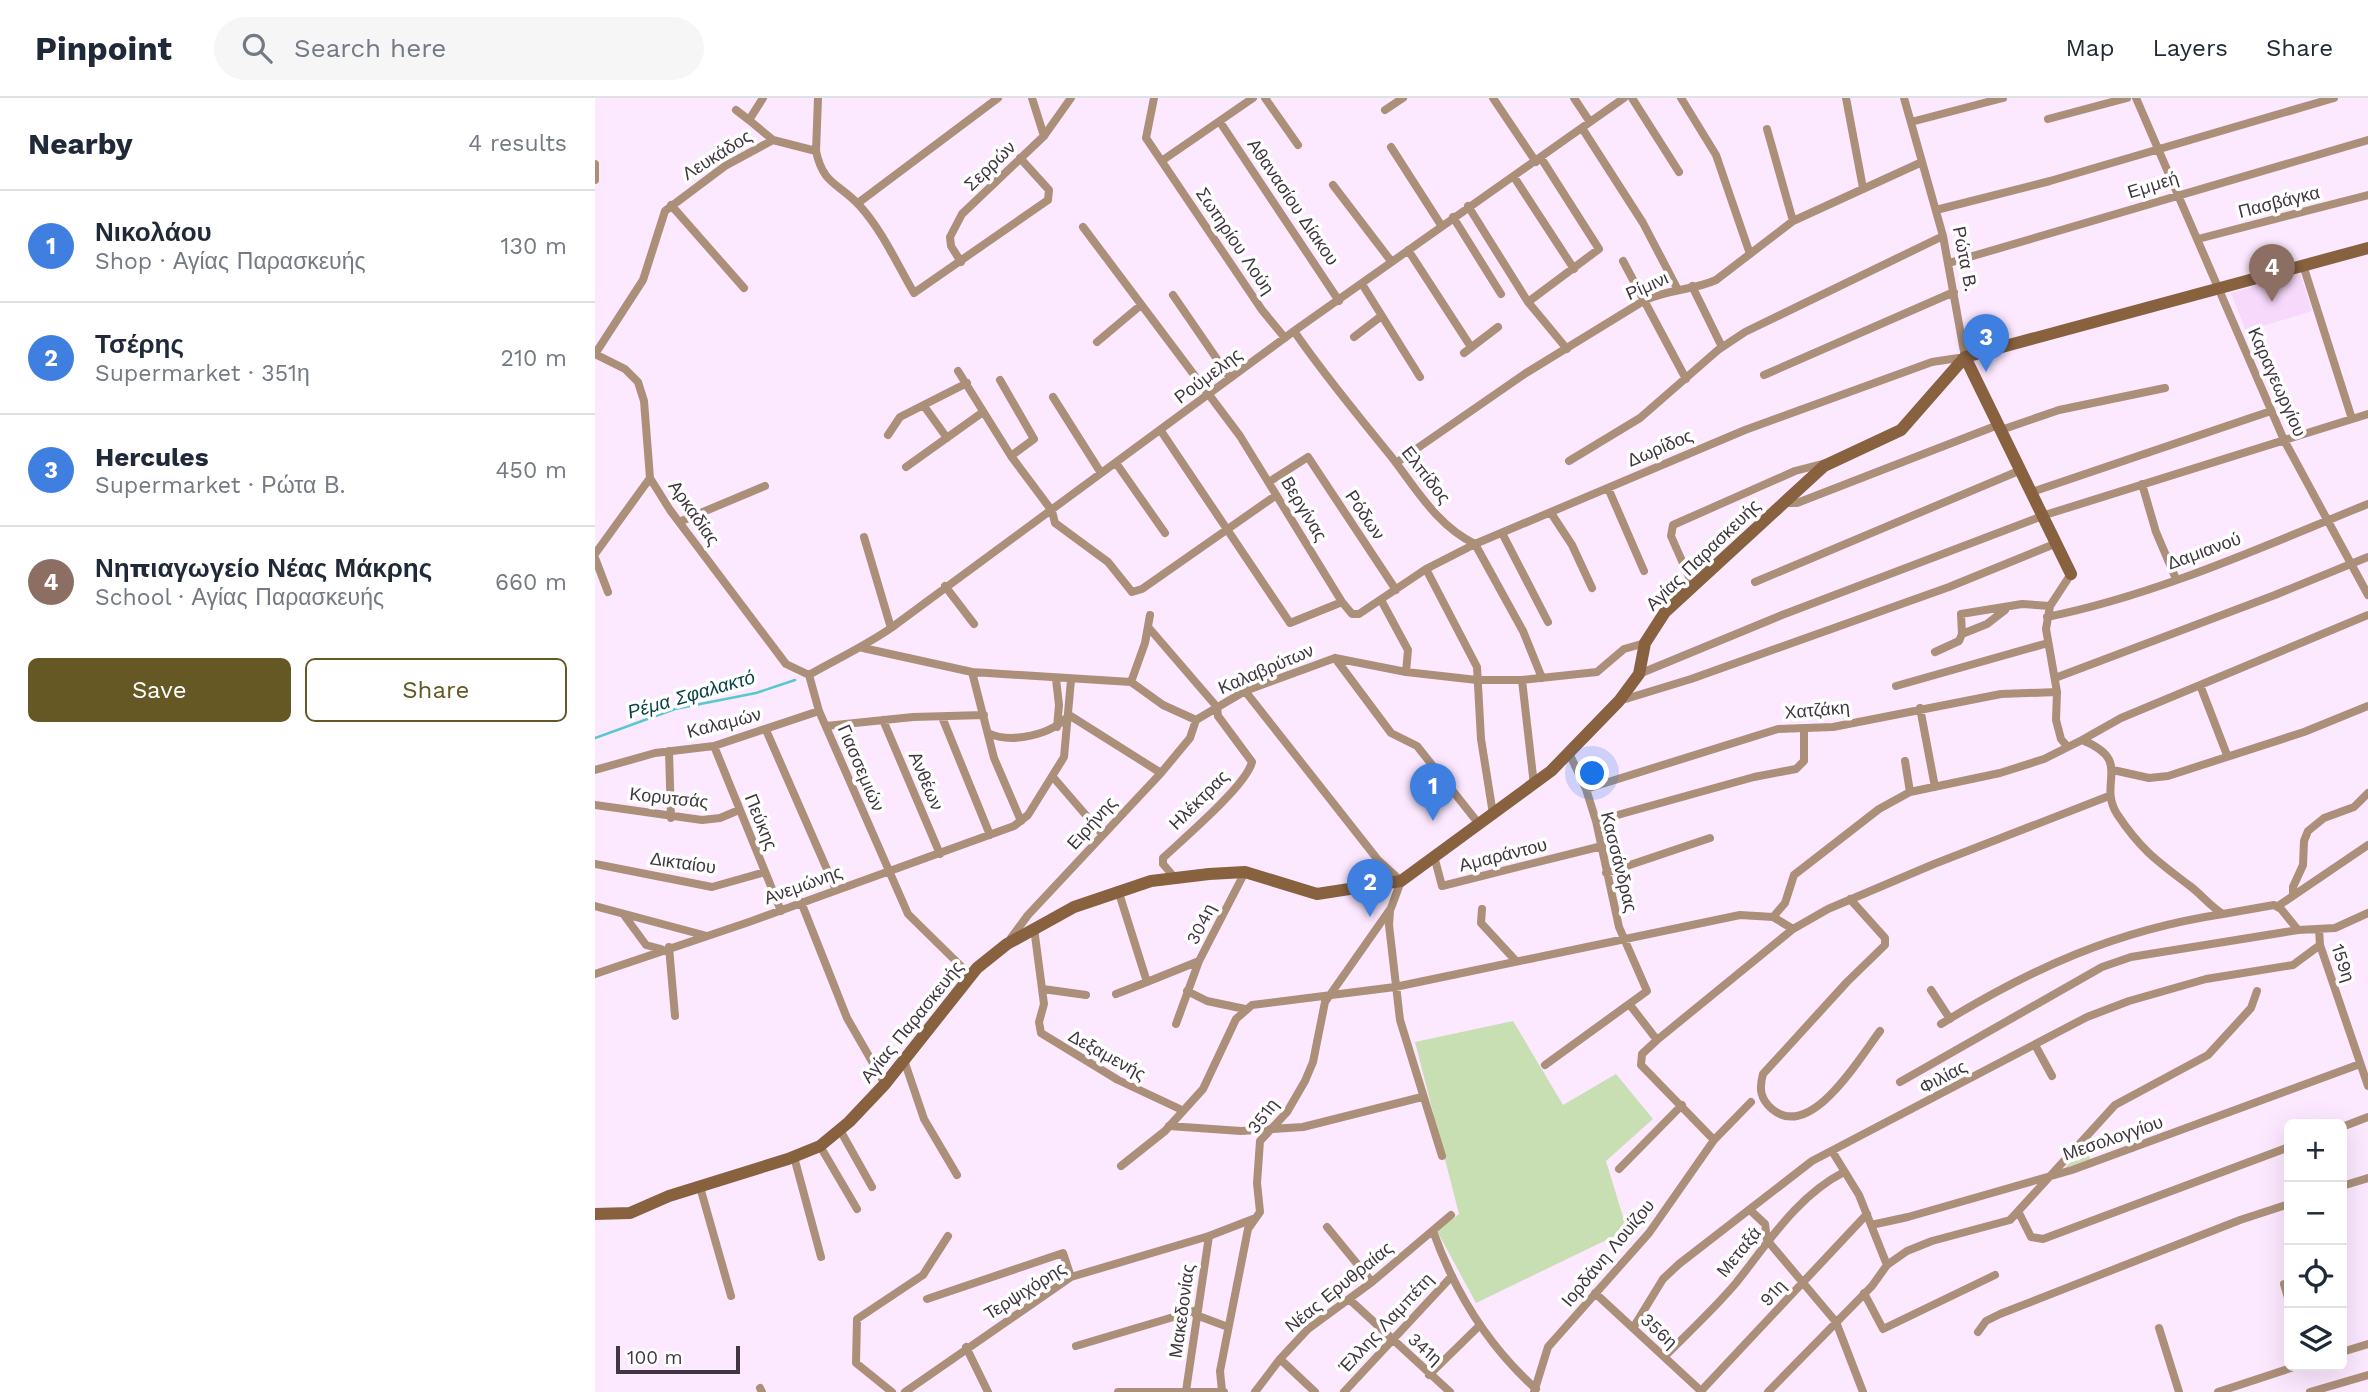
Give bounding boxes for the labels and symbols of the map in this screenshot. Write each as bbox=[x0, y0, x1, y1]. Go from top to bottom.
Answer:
street label: Λευκάδος bbox=[678, 125, 756, 184]
street label: Αθανασίου Δίακου bbox=[1243, 135, 1343, 269]
street label: Σερρών bbox=[960, 136, 1019, 195]
street label: Εμμεή bbox=[2125, 167, 2181, 202]
street label: Πασβάγκα bbox=[2236, 181, 2322, 222]
street label: Σωτηρίου Λούη bbox=[1192, 183, 1279, 298]
street label: Ρώτα Β. bbox=[1949, 225, 1982, 293]
pin: 4 bbox=[2249, 244, 2295, 302]
street label: Ρίμινι bbox=[1622, 267, 1671, 304]
pin: 3 bbox=[1963, 314, 2009, 372]
street label: Καραγεωργίου bbox=[2244, 324, 2311, 440]
street label: Ρούμελης bbox=[1170, 343, 1246, 408]
street label: Δωρίδος bbox=[1624, 424, 1696, 471]
street label: Ελπίδος bbox=[1398, 442, 1455, 508]
street label: Βεργίνας bbox=[1277, 473, 1332, 545]
street label: Αρκαδίας bbox=[664, 476, 725, 550]
street label: Ρόδων bbox=[1341, 486, 1390, 543]
street label: Αγίας Παρασκευής bbox=[1641, 495, 1764, 615]
street label: Δαμιανού bbox=[2164, 528, 2244, 574]
street label: Καλαβρύτων bbox=[1215, 639, 1317, 698]
water label: Ρέμα Σφαλακτό bbox=[625, 665, 758, 724]
street label: Χατζάκη bbox=[1783, 696, 1850, 723]
street label: Καλαμών bbox=[685, 703, 763, 742]
street label: Γιασσεμιών bbox=[834, 721, 889, 814]
street label: Ανθέων bbox=[905, 748, 948, 813]
your location bbox=[1575, 756, 1609, 790]
pin: 1 bbox=[1410, 763, 1456, 821]
street label: Ηλέκτρας bbox=[1165, 765, 1233, 834]
street label: Κορυτσάς bbox=[629, 783, 710, 812]
street label: Πεύκης bbox=[741, 791, 782, 853]
street label: Ειρήνης bbox=[1062, 792, 1121, 853]
street label: Κασσάνδρας bbox=[1597, 809, 1642, 915]
street label: Αμαράντου bbox=[1457, 833, 1549, 876]
street label: Δικταίου bbox=[649, 848, 717, 878]
pin: 2 bbox=[1347, 859, 1393, 917]
street label: Ανεμώνης bbox=[761, 861, 845, 908]
street label: 304η bbox=[1182, 900, 1220, 948]
street label: 159η bbox=[2328, 941, 2359, 984]
street label: Αγίας Παρασκευής bbox=[856, 956, 967, 1087]
street label: Δεξαμενής bbox=[1065, 1025, 1150, 1084]
street label: Φιλίας bbox=[1916, 1055, 1970, 1098]
street label: 351η bbox=[1243, 1094, 1282, 1137]
street label: Μεσολογγίου bbox=[2060, 1111, 2166, 1164]
street label: Ιορδάνη Λουίζου bbox=[1557, 1195, 1659, 1310]
street label: Μεταξά bbox=[1712, 1222, 1765, 1281]
street label: Νέας Ερυθραίας bbox=[1281, 1237, 1397, 1336]
street label: Τερψιχόρης bbox=[980, 1257, 1070, 1324]
street label: Μακεδονίας bbox=[1165, 1262, 1199, 1359]
street label: Έλλης Λαμπέτη bbox=[1333, 1268, 1437, 1378]
street label: 91η bbox=[1755, 1275, 1790, 1310]
street label: 356η bbox=[1637, 1309, 1682, 1353]
street label: 341η bbox=[1404, 1328, 1447, 1369]
scale bar bbox=[616, 1343, 740, 1375]

